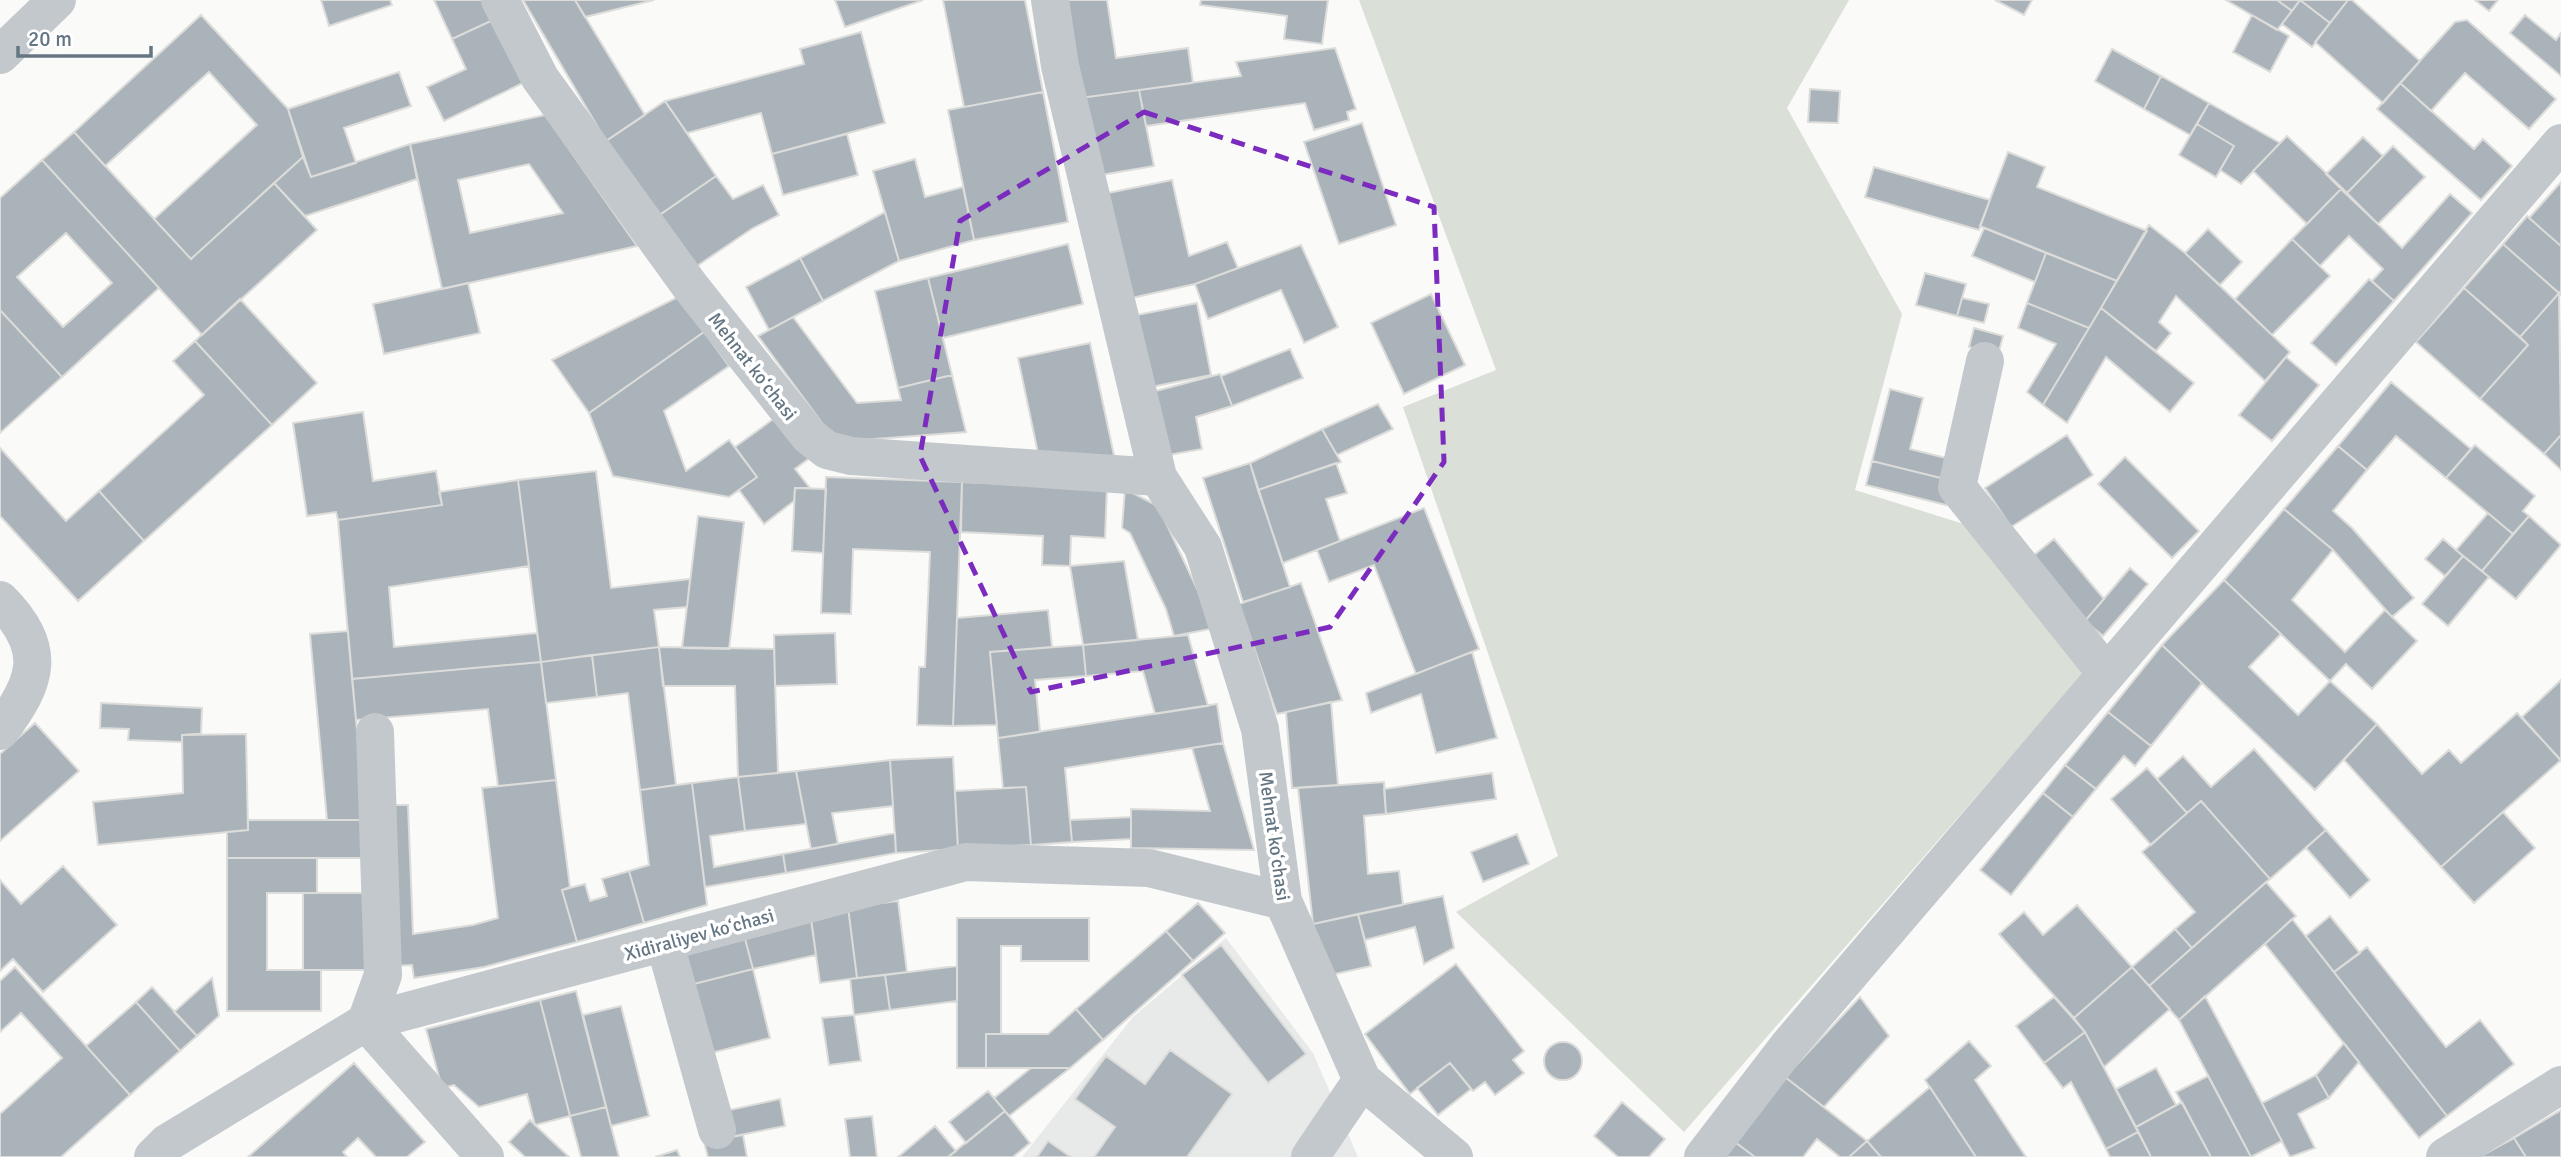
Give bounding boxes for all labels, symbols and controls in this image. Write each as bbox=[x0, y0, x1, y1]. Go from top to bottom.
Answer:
scale bar bbox=[18, 14, 150, 58]
text: 20 m bbox=[28, 26, 72, 52]
street label: Mehnat koʻchasi bbox=[703, 308, 802, 426]
street label: Mehnat koʻchasi bbox=[1253, 770, 1295, 903]
street label: Xidiraliyev koʻchasi bbox=[622, 903, 777, 967]

